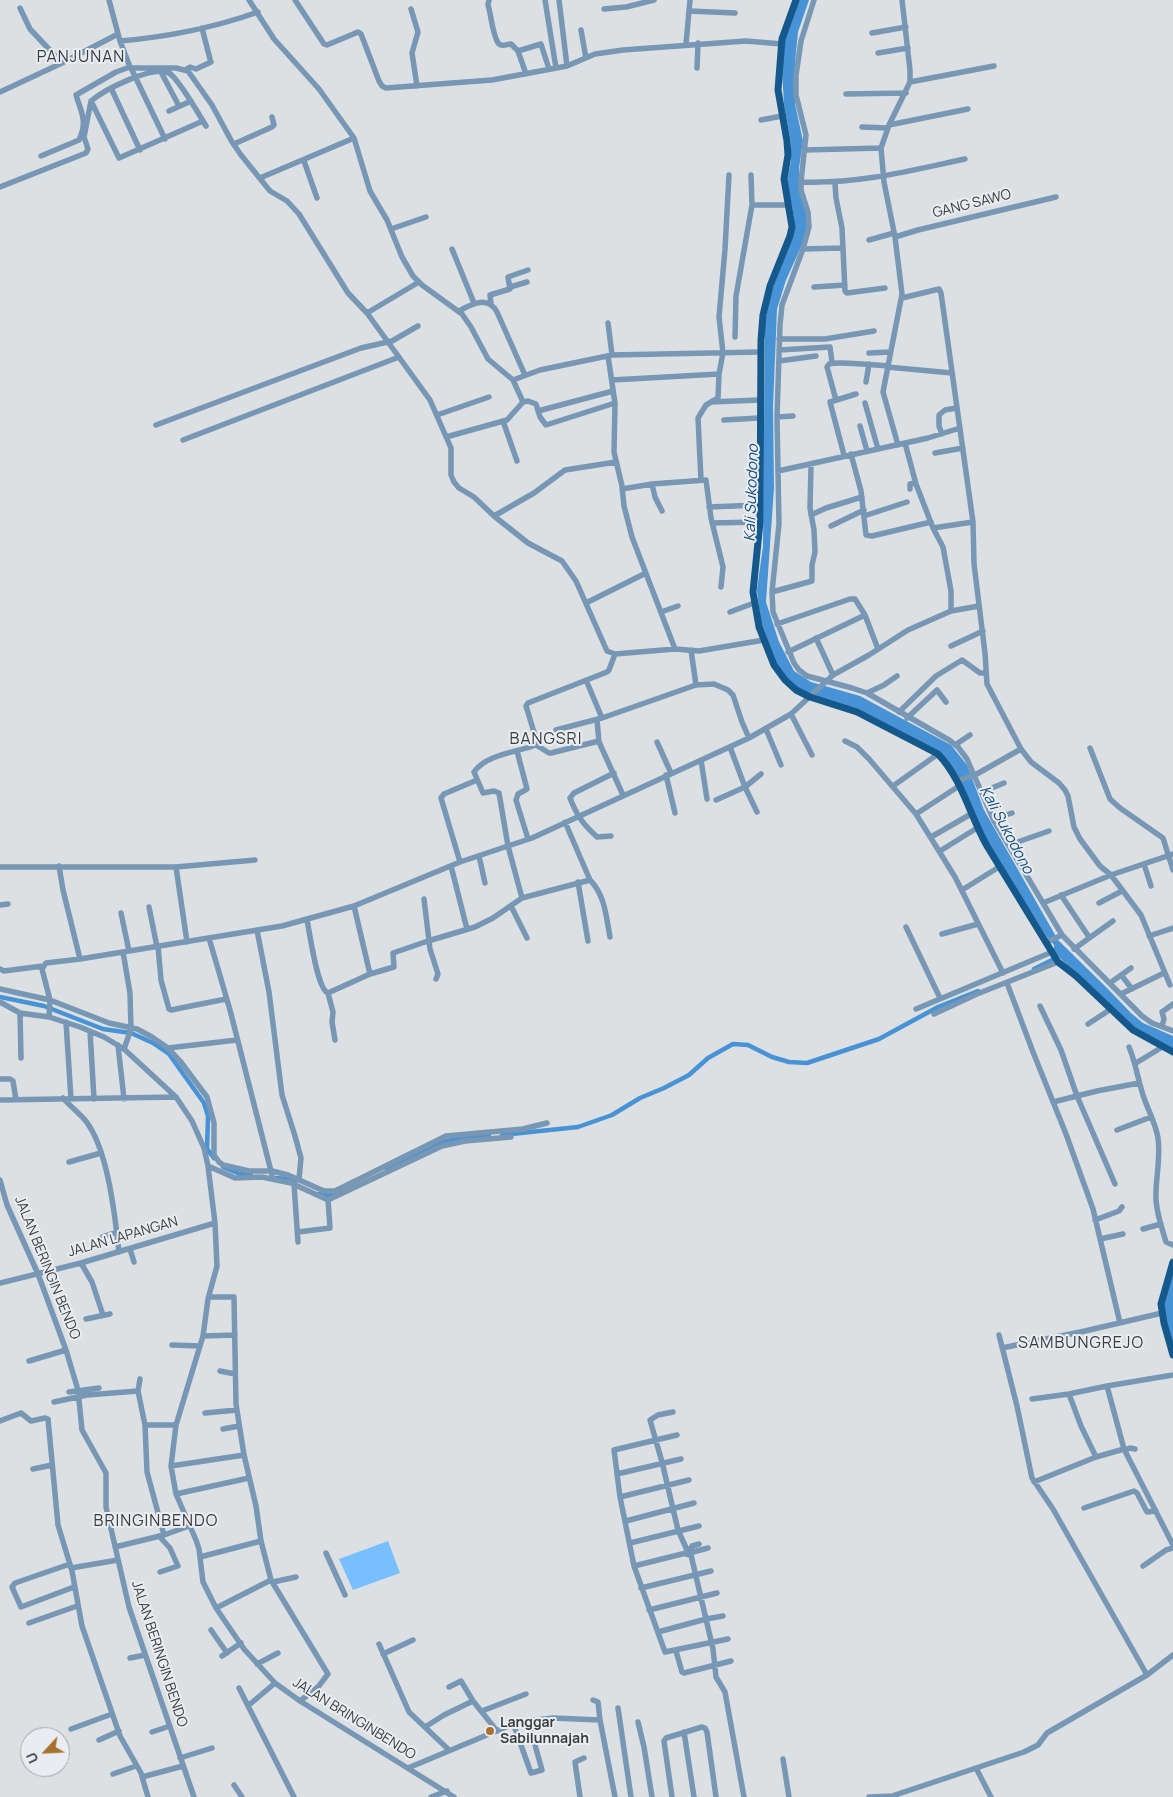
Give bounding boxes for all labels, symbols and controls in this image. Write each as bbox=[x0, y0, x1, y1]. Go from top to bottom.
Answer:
district label: PANJUNAN bbox=[36, 48, 126, 68]
street label: GANG SAWO bbox=[931, 186, 1013, 222]
water label: Kali Sukodono bbox=[741, 444, 763, 542]
district label: BANGSRI bbox=[509, 730, 583, 750]
water label: Kali Sukodono bbox=[975, 783, 1037, 877]
street label: JALAN BERINGIN BENDO bbox=[11, 1194, 83, 1342]
street label: JALAN LAPANGAN bbox=[66, 1213, 180, 1261]
district label: SAMBUNGREJO bbox=[1017, 1334, 1145, 1354]
district label: BRINGINBENDO bbox=[92, 1512, 220, 1532]
street label: JALAN BERINGIN BENDO bbox=[127, 1579, 191, 1729]
street label: JALAN BRINGINBENDO bbox=[289, 1674, 419, 1764]
place label: Langgar Sabilunnajah bbox=[500, 1715, 589, 1748]
marker: Langgar Sabilunnajah bbox=[484, 1725, 496, 1737]
north arrow bbox=[20, 1727, 70, 1777]
text: U bbox=[21, 1750, 43, 1767]

